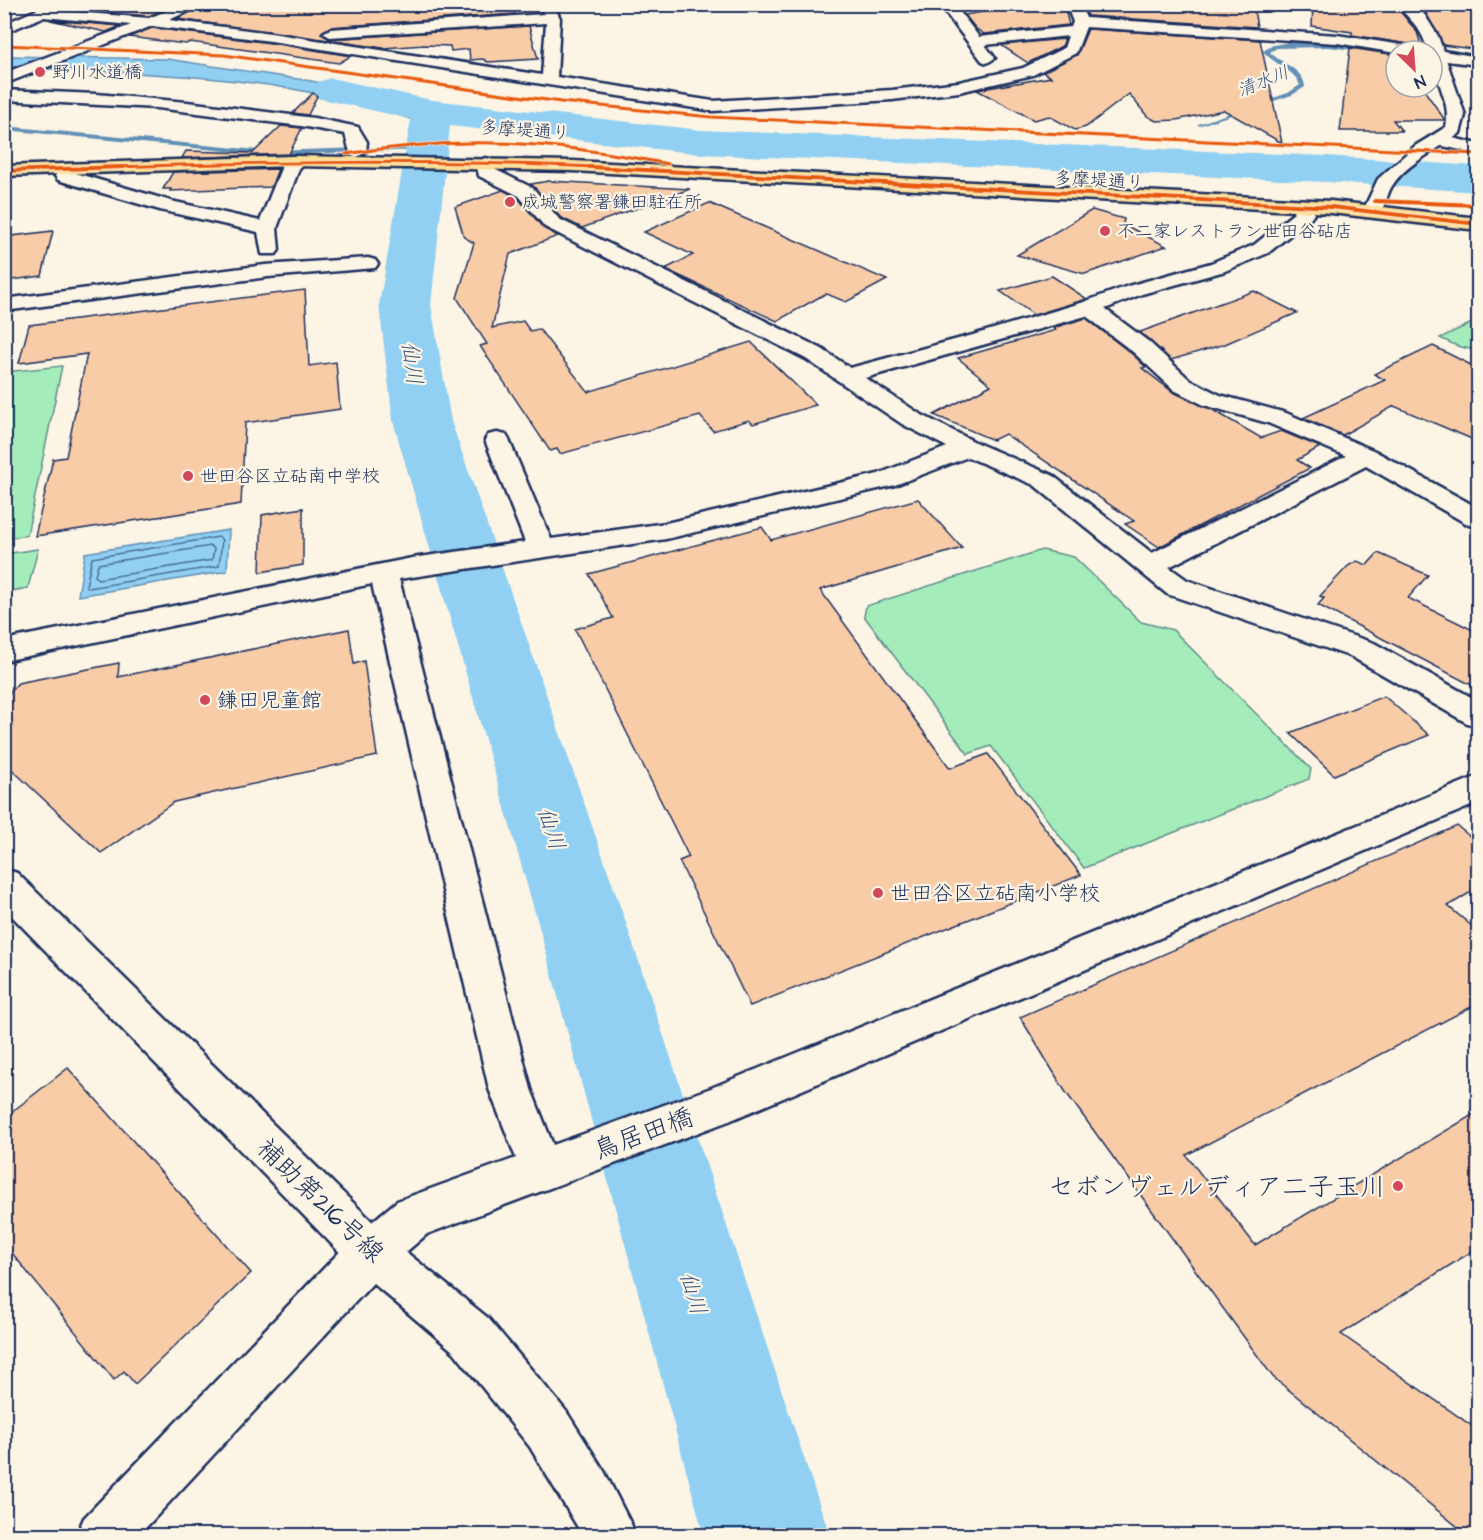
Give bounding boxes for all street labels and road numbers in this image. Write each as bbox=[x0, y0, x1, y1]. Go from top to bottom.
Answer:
street label: 多摩堤通り bbox=[479, 115, 571, 146]
street label: 多摩堤通り bbox=[1053, 166, 1145, 195]
street label: 鳥居田橋 bbox=[588, 1099, 698, 1169]
street label: 補助第216号線 bbox=[249, 1131, 392, 1271]

